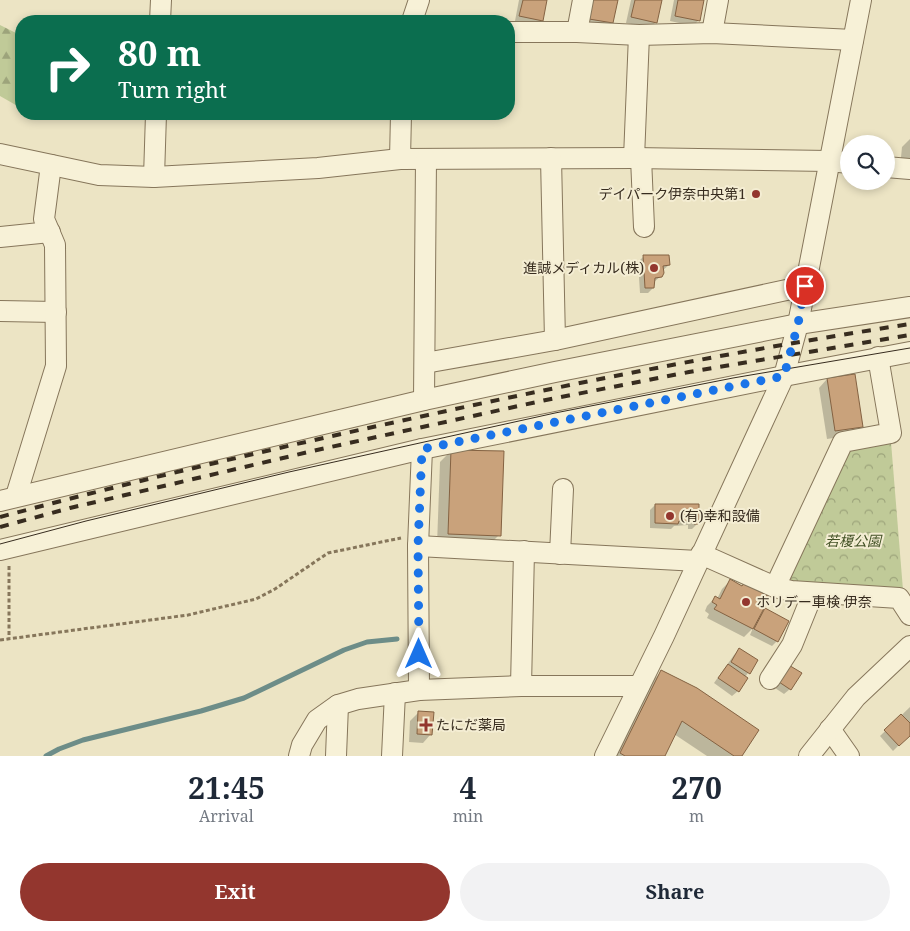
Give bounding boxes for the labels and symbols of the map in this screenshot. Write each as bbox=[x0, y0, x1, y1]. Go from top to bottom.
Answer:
place label: デイパーク伊奈中央第1 bbox=[598, 184, 746, 203]
marker: デイパーク伊奈中央第1 bbox=[750, 188, 762, 200]
place label: 進誠メディカル(株) bbox=[523, 258, 644, 277]
marker: 進誠メディカル(株) bbox=[648, 262, 660, 274]
pin bbox=[784, 265, 826, 307]
place label: (有)幸和設備 bbox=[680, 506, 760, 525]
marker: (有)幸和設備 bbox=[664, 510, 676, 522]
park label: 若榎公園 bbox=[825, 531, 883, 550]
place label: ホリデー車検 伊奈 bbox=[756, 592, 872, 611]
marker: ホリデー車検 伊奈 bbox=[740, 596, 752, 608]
position arrow bbox=[392, 627, 444, 679]
place label: たにだ薬局 bbox=[436, 715, 506, 734]
marker: たにだ薬局 bbox=[420, 719, 432, 731]

